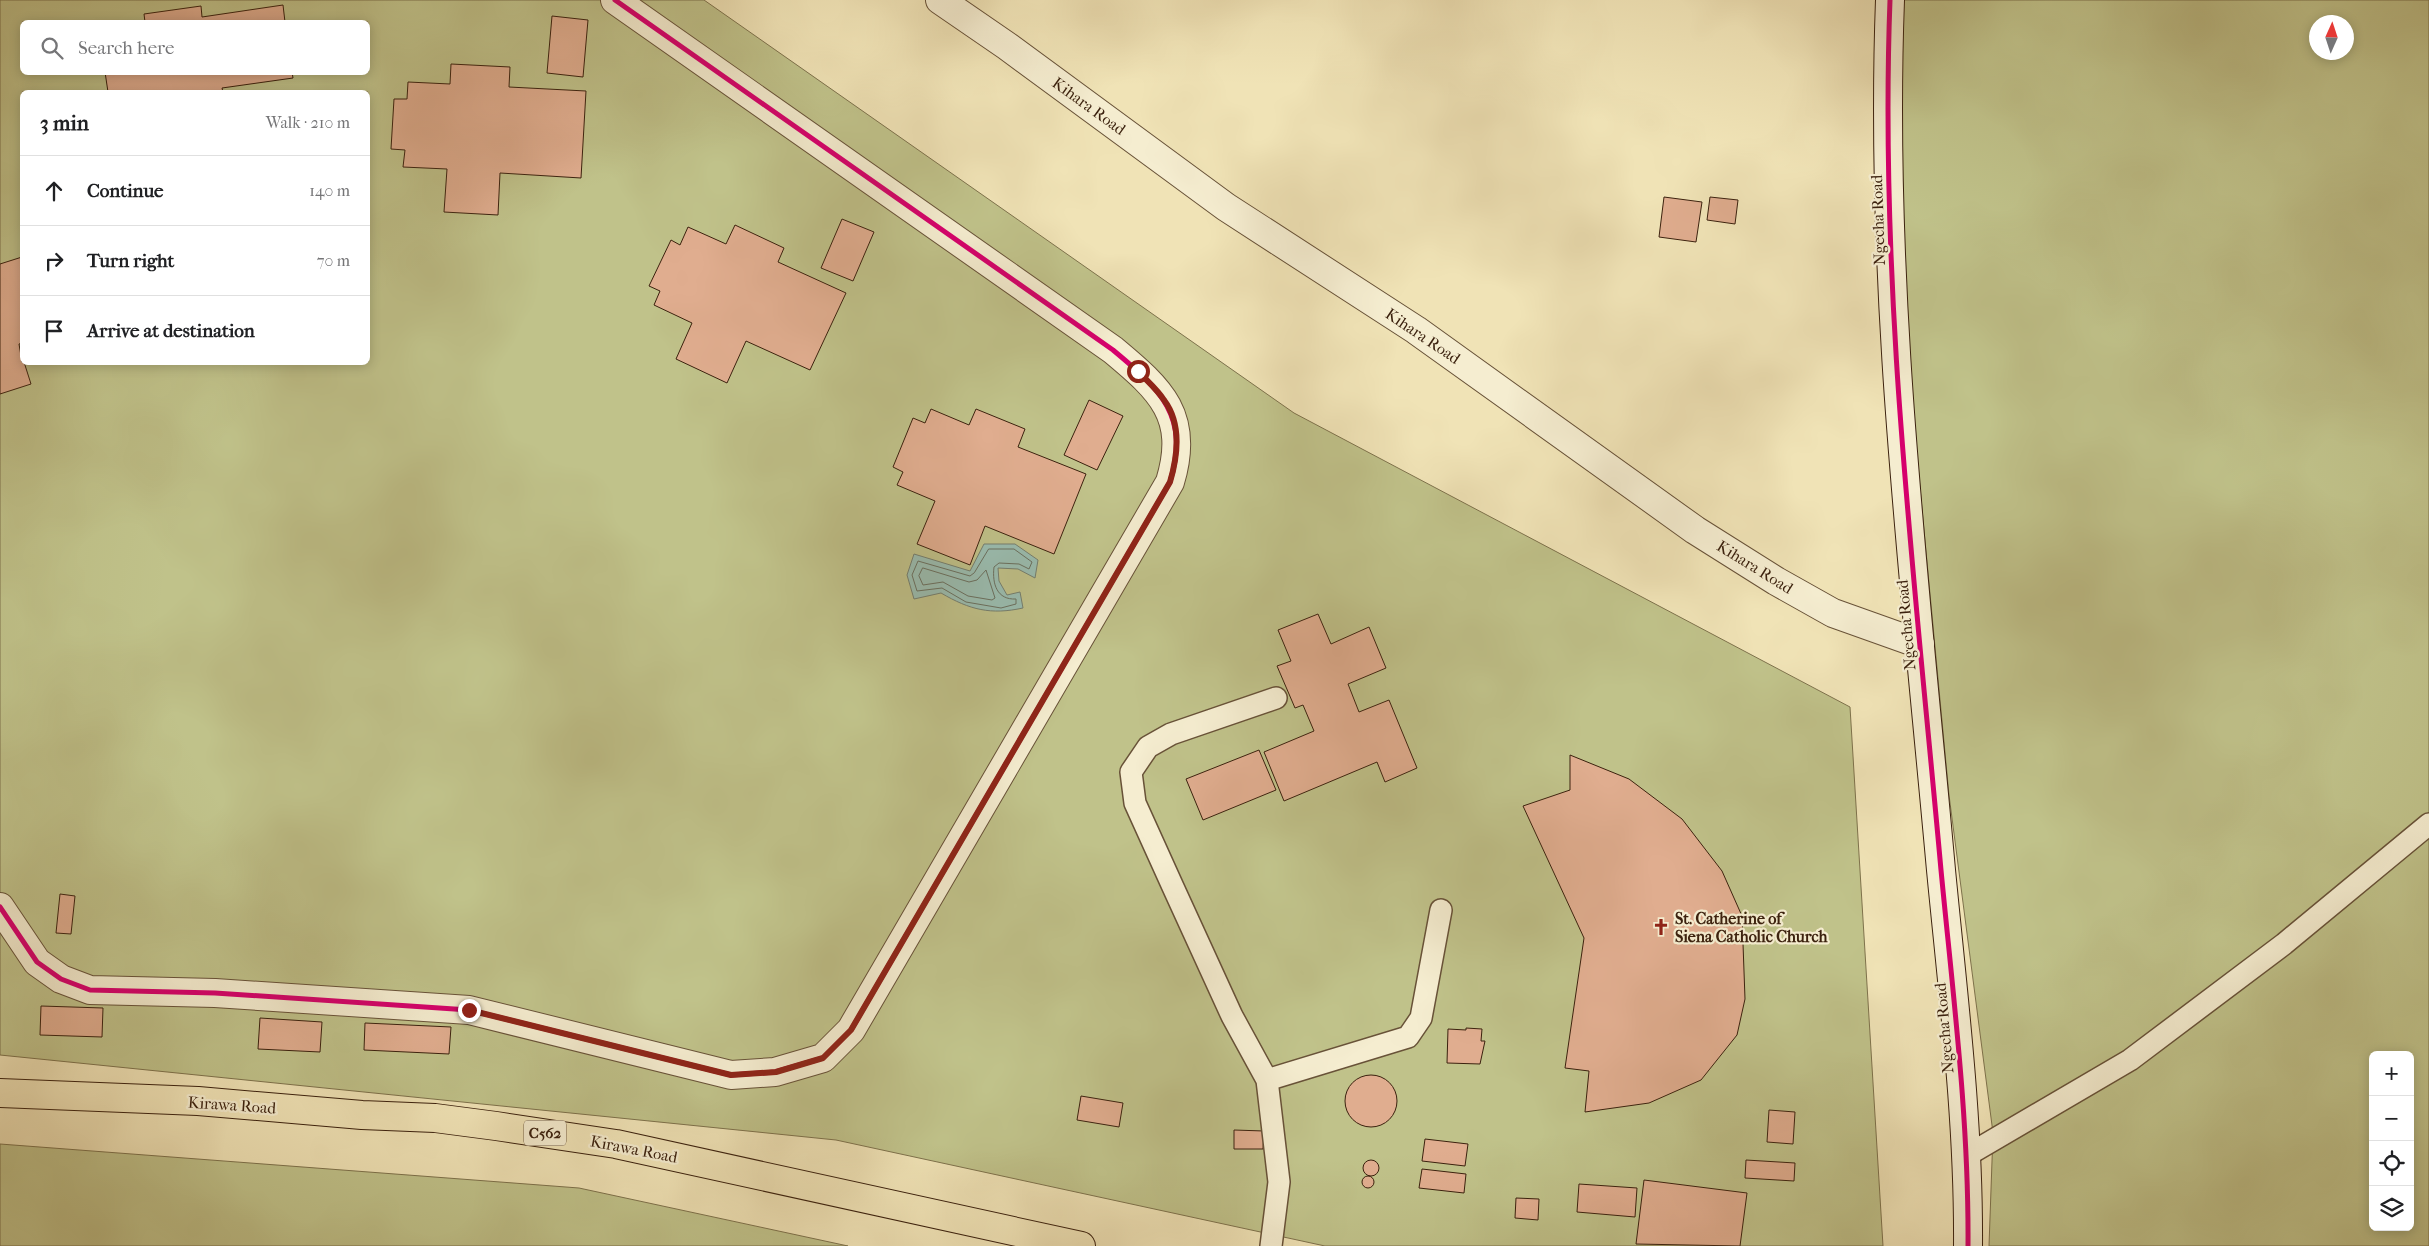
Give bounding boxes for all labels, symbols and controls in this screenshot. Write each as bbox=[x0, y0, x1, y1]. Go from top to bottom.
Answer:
north arrow bbox=[2309, 15, 2354, 60]
search box bbox=[20, 20, 370, 75]
icon: search bbox=[38, 34, 66, 62]
text: Search here bbox=[78, 37, 174, 59]
street label: Kihara Road bbox=[1049, 73, 1130, 139]
text: 3 min bbox=[40, 111, 89, 135]
text: Walk · 210 m bbox=[266, 113, 350, 132]
street label: Ngecha Road bbox=[1867, 174, 1889, 266]
icon: ahead bbox=[40, 177, 68, 205]
text: Continue bbox=[87, 180, 163, 202]
text: 140 m bbox=[309, 181, 350, 200]
icon: right bbox=[40, 247, 68, 275]
text: Turn right bbox=[87, 250, 174, 272]
text: 70 m bbox=[317, 251, 350, 270]
street label: Kihara Road bbox=[1382, 304, 1464, 368]
icon: arrive bbox=[40, 317, 68, 345]
text: Arrive at destination bbox=[87, 320, 255, 342]
route start bbox=[1127, 360, 1150, 383]
street label: Kihara Road bbox=[1713, 536, 1797, 598]
street label: Ngecha Road bbox=[1893, 579, 1919, 671]
place label: St. Catherine of Siena Catholic Church bbox=[1675, 909, 1828, 946]
church icon: St. Catherine of Siena Catholic Church bbox=[1651, 917, 1671, 937]
street label: Ngecha Road bbox=[1931, 982, 1957, 1074]
route end bbox=[458, 999, 481, 1022]
map controls bbox=[2369, 1051, 2414, 1231]
button: + bbox=[2369, 1051, 2414, 1096]
street label: Kirawa Road bbox=[187, 1092, 277, 1118]
button: − bbox=[2369, 1096, 2414, 1141]
road number: C562 bbox=[524, 1120, 566, 1146]
street label: Kirawa Road bbox=[589, 1131, 679, 1167]
button: locate bbox=[2369, 1141, 2414, 1186]
button: layers bbox=[2369, 1186, 2414, 1231]

